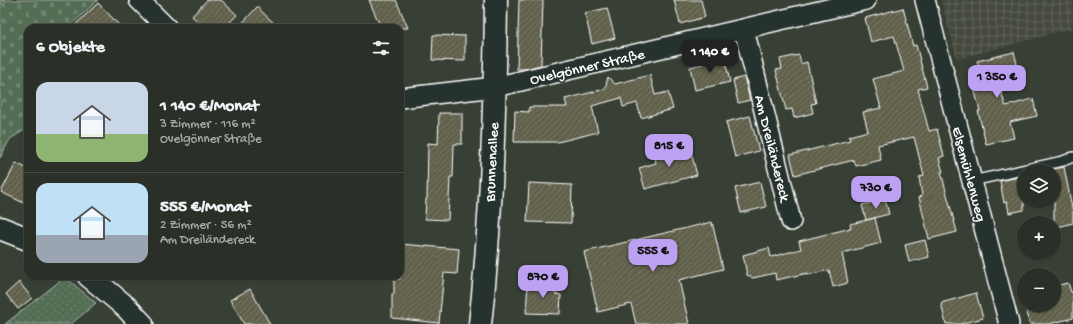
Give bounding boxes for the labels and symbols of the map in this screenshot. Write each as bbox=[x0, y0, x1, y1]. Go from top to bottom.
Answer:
pin: 1 140 € bbox=[673, 40, 747, 74]
street label: Ovelgönner Straße bbox=[528, 46, 647, 90]
pin: 1 350 € bbox=[960, 65, 1034, 99]
street label: Am Dreiländereck bbox=[749, 93, 793, 205]
street label: Brunnenallee bbox=[482, 122, 504, 203]
street label: Elsemühlenweg bbox=[947, 125, 989, 224]
pin: 815 € bbox=[641, 134, 697, 168]
pin: 730 € bbox=[848, 176, 904, 210]
pin: 555 € bbox=[625, 239, 681, 273]
pin: 870 € bbox=[515, 265, 571, 299]

